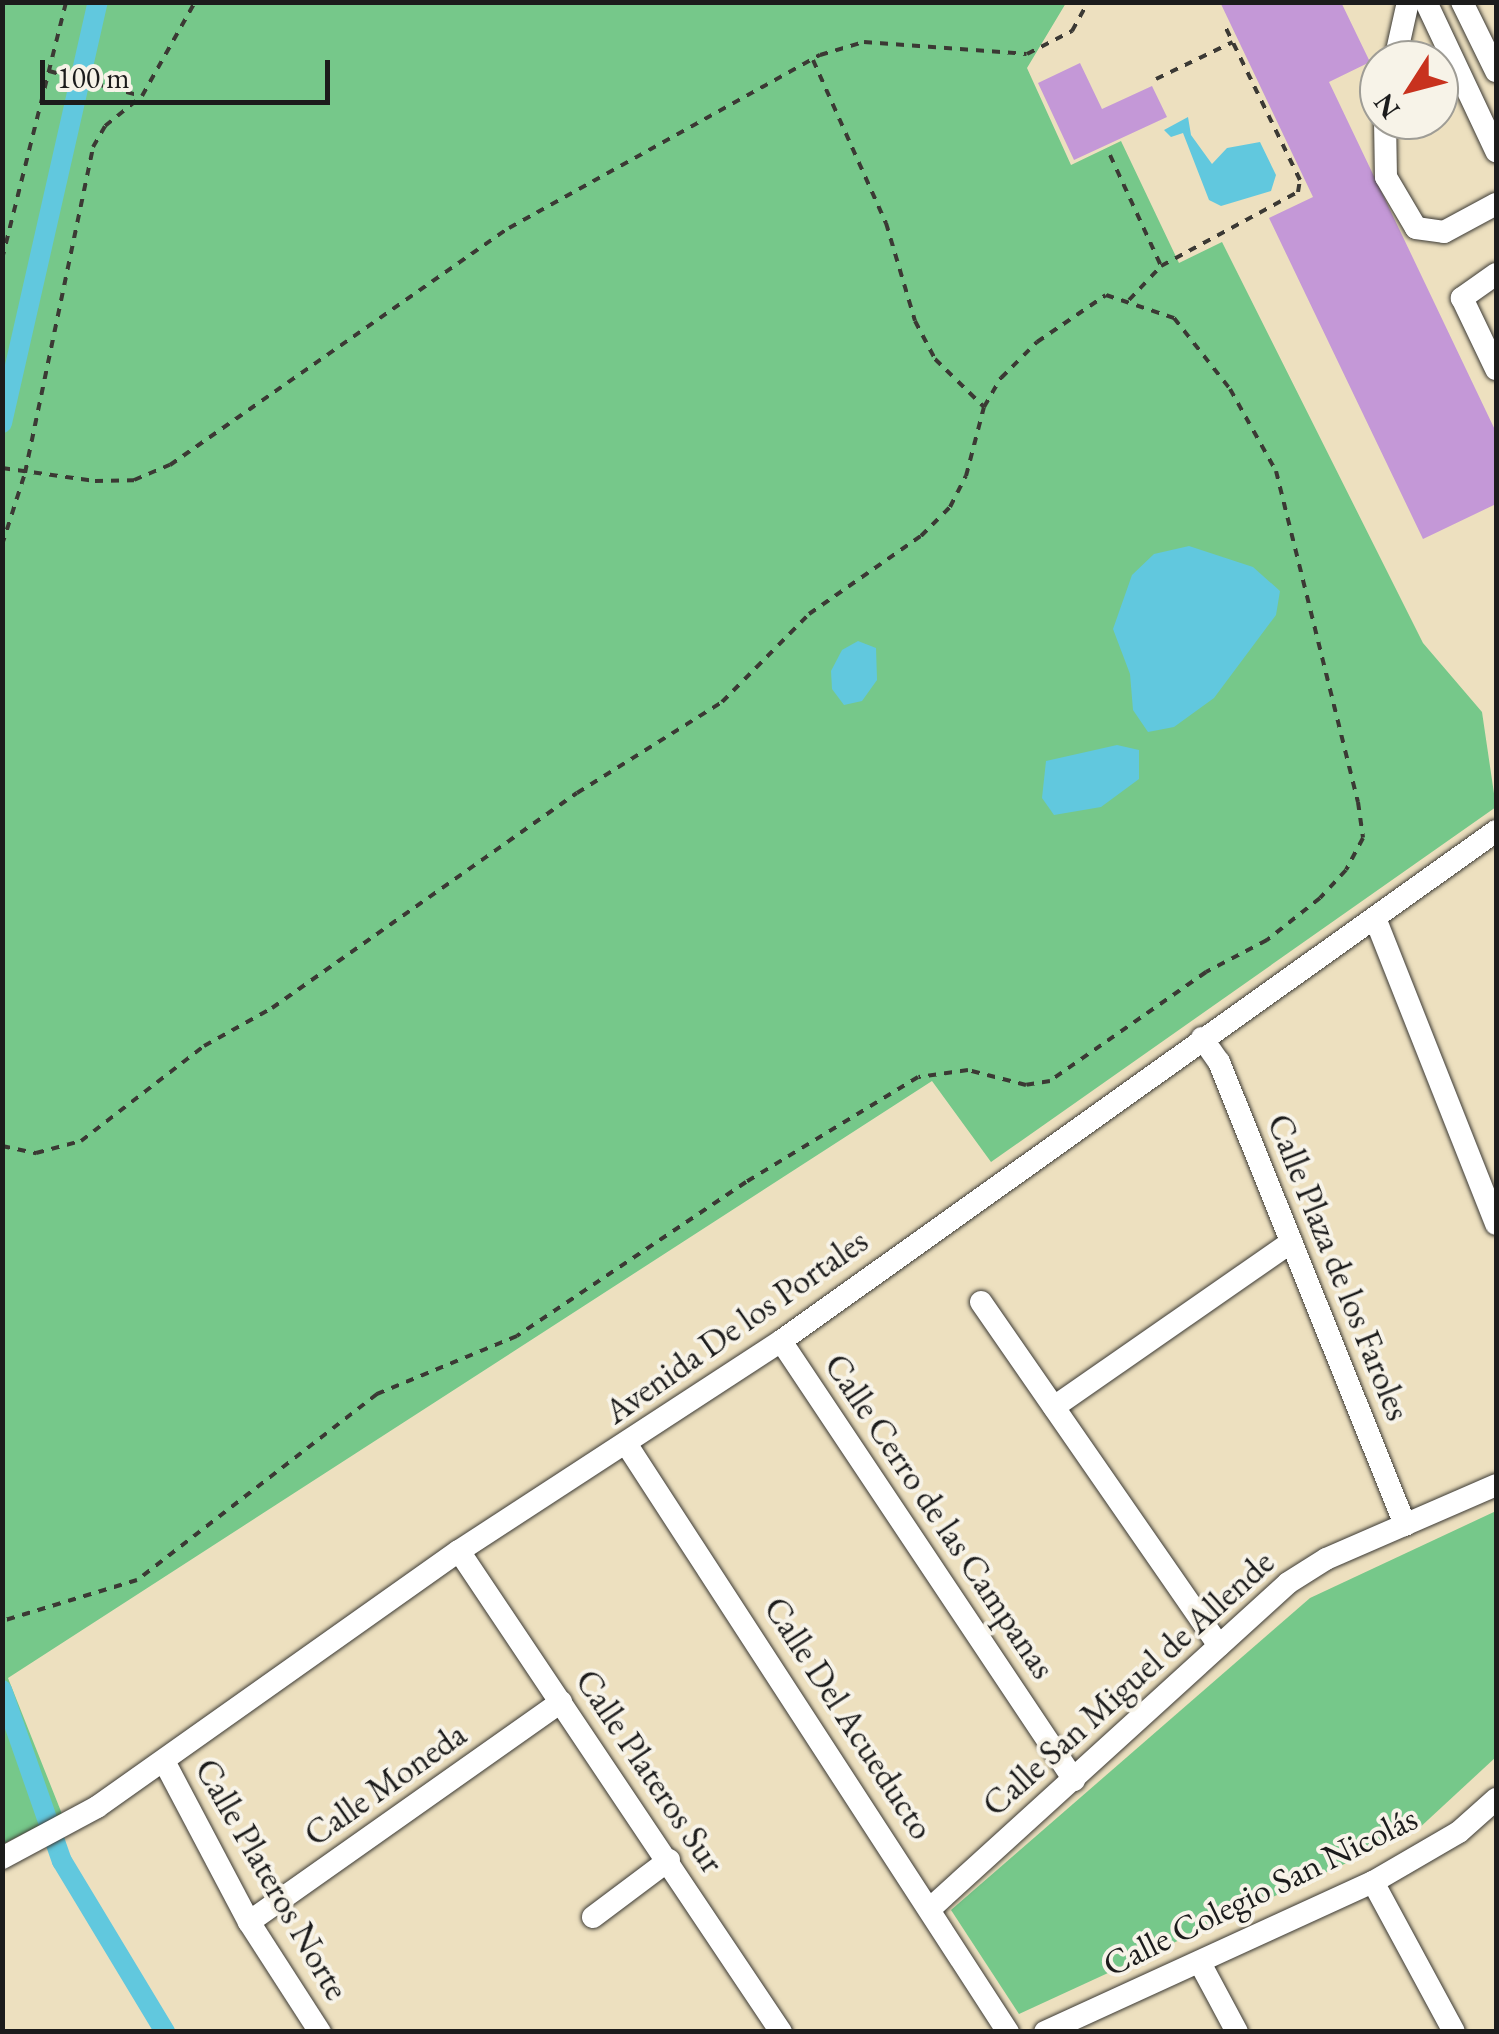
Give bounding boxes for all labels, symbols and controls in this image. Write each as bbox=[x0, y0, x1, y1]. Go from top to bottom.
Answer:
scale bar bbox=[45, 40, 335, 102]
north arrow bbox=[1359, 40, 1459, 140]
text: 100 m bbox=[57, 58, 130, 97]
text: N bbox=[1365, 87, 1408, 126]
street label: Calle Plaza de los Faroles bbox=[1258, 1108, 1420, 1426]
street label: Avenida De los Portales bbox=[596, 1219, 876, 1433]
street label: Calle Cerro de las Campanas bbox=[816, 1346, 1064, 1686]
street label: Calle San Miguel de Allende bbox=[974, 1541, 1282, 1825]
street label: Calle Del Acueducto bbox=[755, 1589, 943, 1847]
street label: Calle Plateros Sur bbox=[567, 1661, 733, 1881]
street label: Calle Moneda bbox=[296, 1713, 474, 1855]
street label: Calle Plateros Norte bbox=[186, 1751, 358, 2007]
street label: Calle Colegio San Nicolás bbox=[1096, 1797, 1424, 1985]

